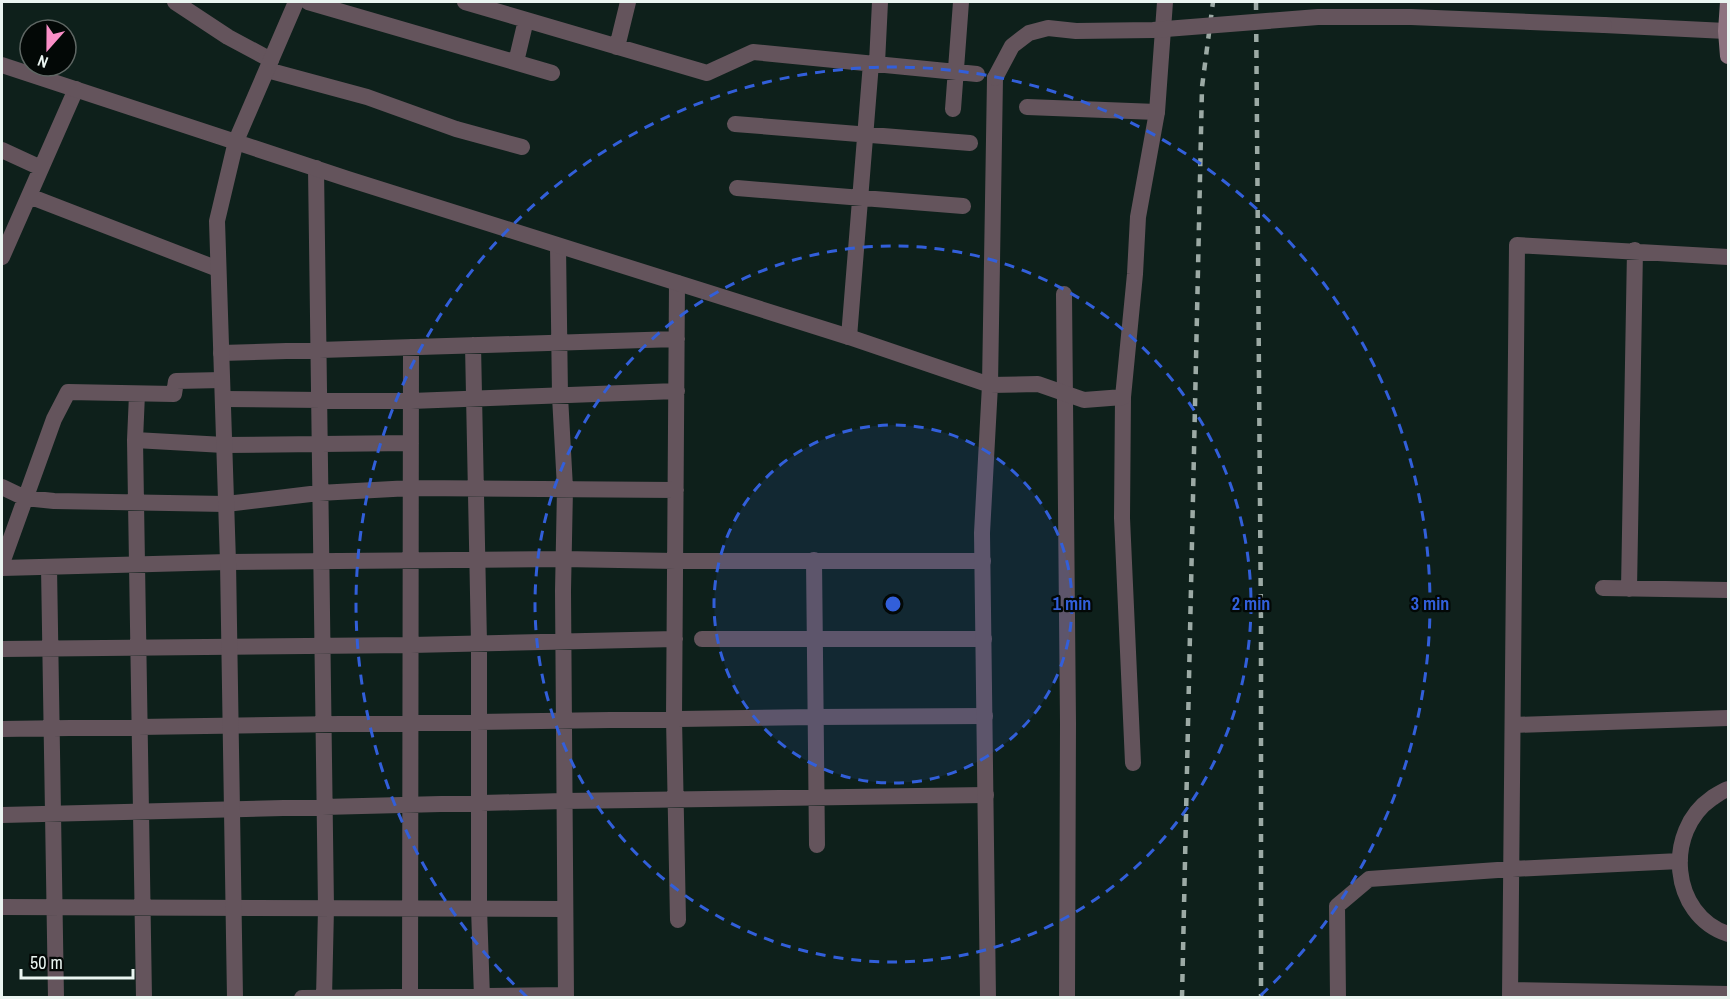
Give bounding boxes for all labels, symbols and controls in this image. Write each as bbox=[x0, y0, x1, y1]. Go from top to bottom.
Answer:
north arrow bbox=[18, 18, 78, 78]
text: N bbox=[34, 50, 51, 74]
text: 1 min bbox=[1053, 591, 1091, 616]
text: 2 min bbox=[1232, 591, 1270, 616]
text: 3 min bbox=[1411, 591, 1449, 616]
centre of rings bbox=[883, 594, 903, 614]
scale bar bbox=[21, 942, 134, 980]
text: 50 m bbox=[30, 950, 63, 975]

